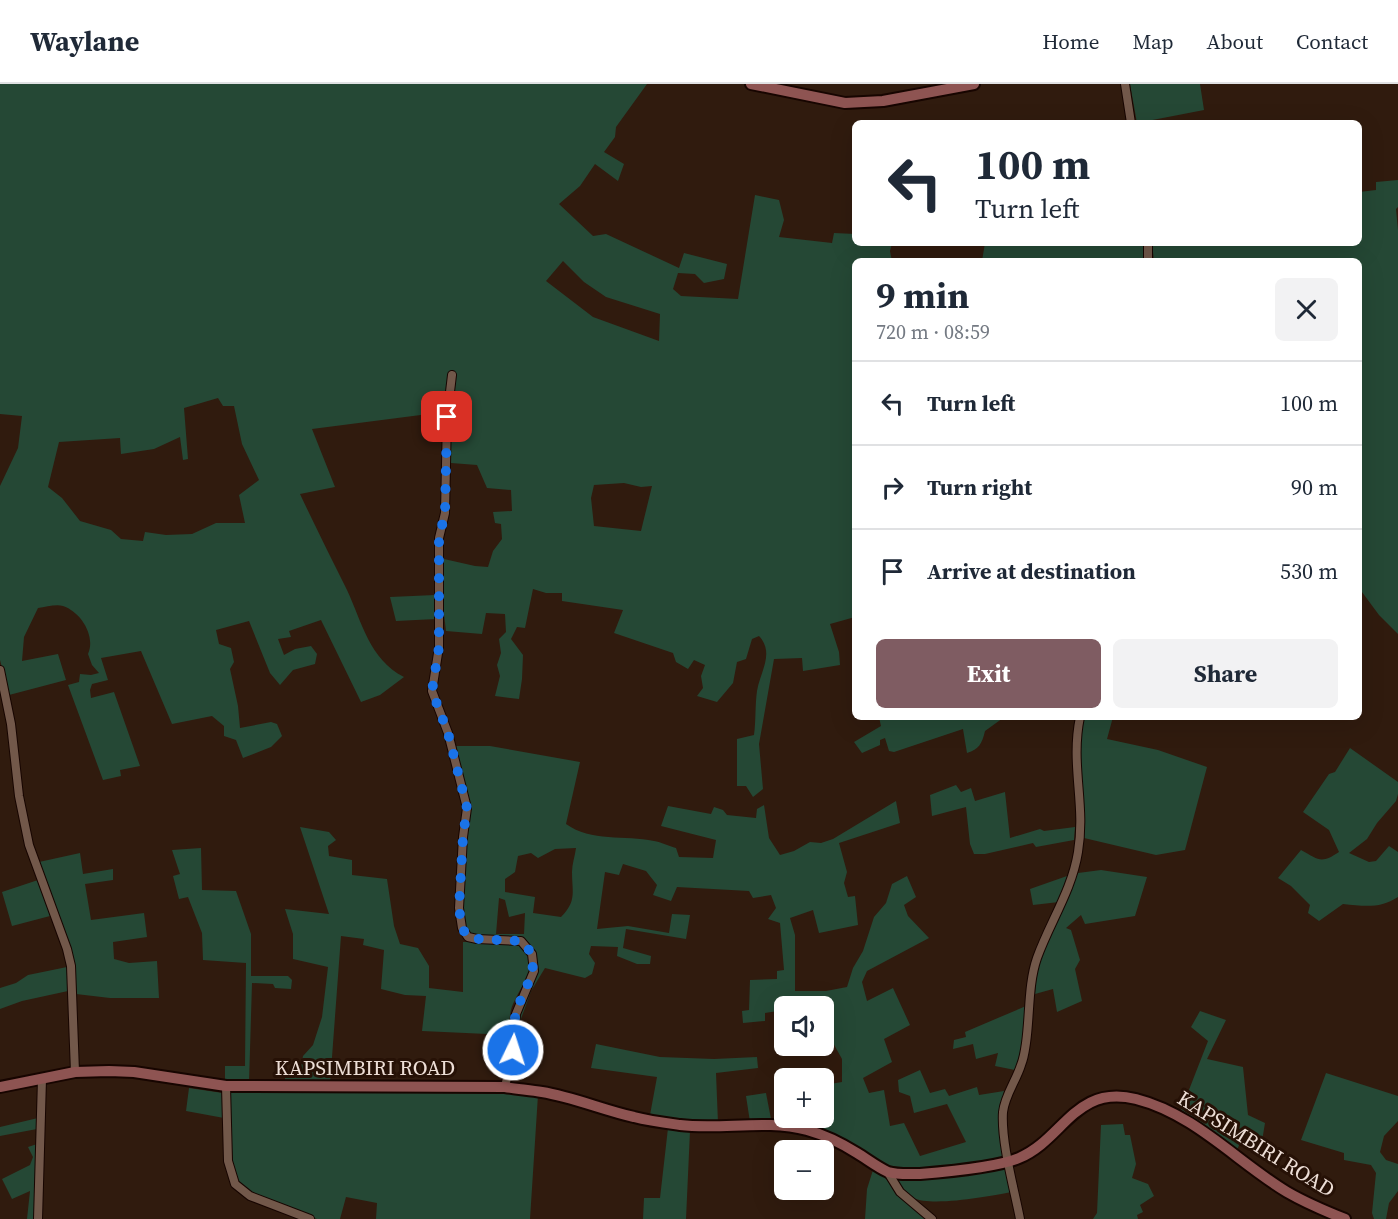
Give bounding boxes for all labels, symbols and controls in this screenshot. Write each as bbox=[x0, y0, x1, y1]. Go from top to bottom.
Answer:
text: Waylane bbox=[30, 22, 139, 60]
text: Home bbox=[1042, 27, 1100, 56]
text: Map bbox=[1133, 27, 1174, 56]
text: About bbox=[1207, 27, 1263, 56]
text: Contact bbox=[1296, 27, 1368, 56]
text: 100 m bbox=[975, 135, 1090, 193]
icon: left bbox=[876, 144, 954, 222]
text: Turn left bbox=[975, 190, 1079, 227]
text: 9 min bbox=[876, 271, 969, 320]
button: close bbox=[1275, 278, 1338, 341]
text: 720 m · 08:59 bbox=[876, 318, 990, 346]
icon: left bbox=[876, 387, 909, 420]
text: Turn left bbox=[927, 388, 1015, 418]
text: 100 m bbox=[1280, 388, 1338, 418]
pin bbox=[421, 391, 472, 442]
icon: arrive bbox=[430, 400, 463, 433]
icon: right bbox=[876, 471, 909, 504]
text: Turn right bbox=[927, 472, 1032, 502]
text: 90 m bbox=[1291, 472, 1338, 502]
icon: arrive bbox=[876, 555, 909, 588]
text: Arrive at destination bbox=[927, 556, 1136, 586]
text: 530 m bbox=[1280, 556, 1338, 586]
button: Exit bbox=[876, 639, 1101, 708]
button: Share bbox=[1113, 639, 1338, 708]
map controls bbox=[774, 996, 834, 1200]
button: sound bbox=[774, 996, 834, 1056]
position arrow bbox=[481, 1018, 545, 1082]
street label: KAPSIMBIRI ROAD bbox=[275, 1053, 455, 1082]
button: + bbox=[774, 1068, 834, 1128]
street label: KAPSIMBIRI ROAD bbox=[1172, 1083, 1341, 1204]
button: − bbox=[774, 1140, 834, 1200]

